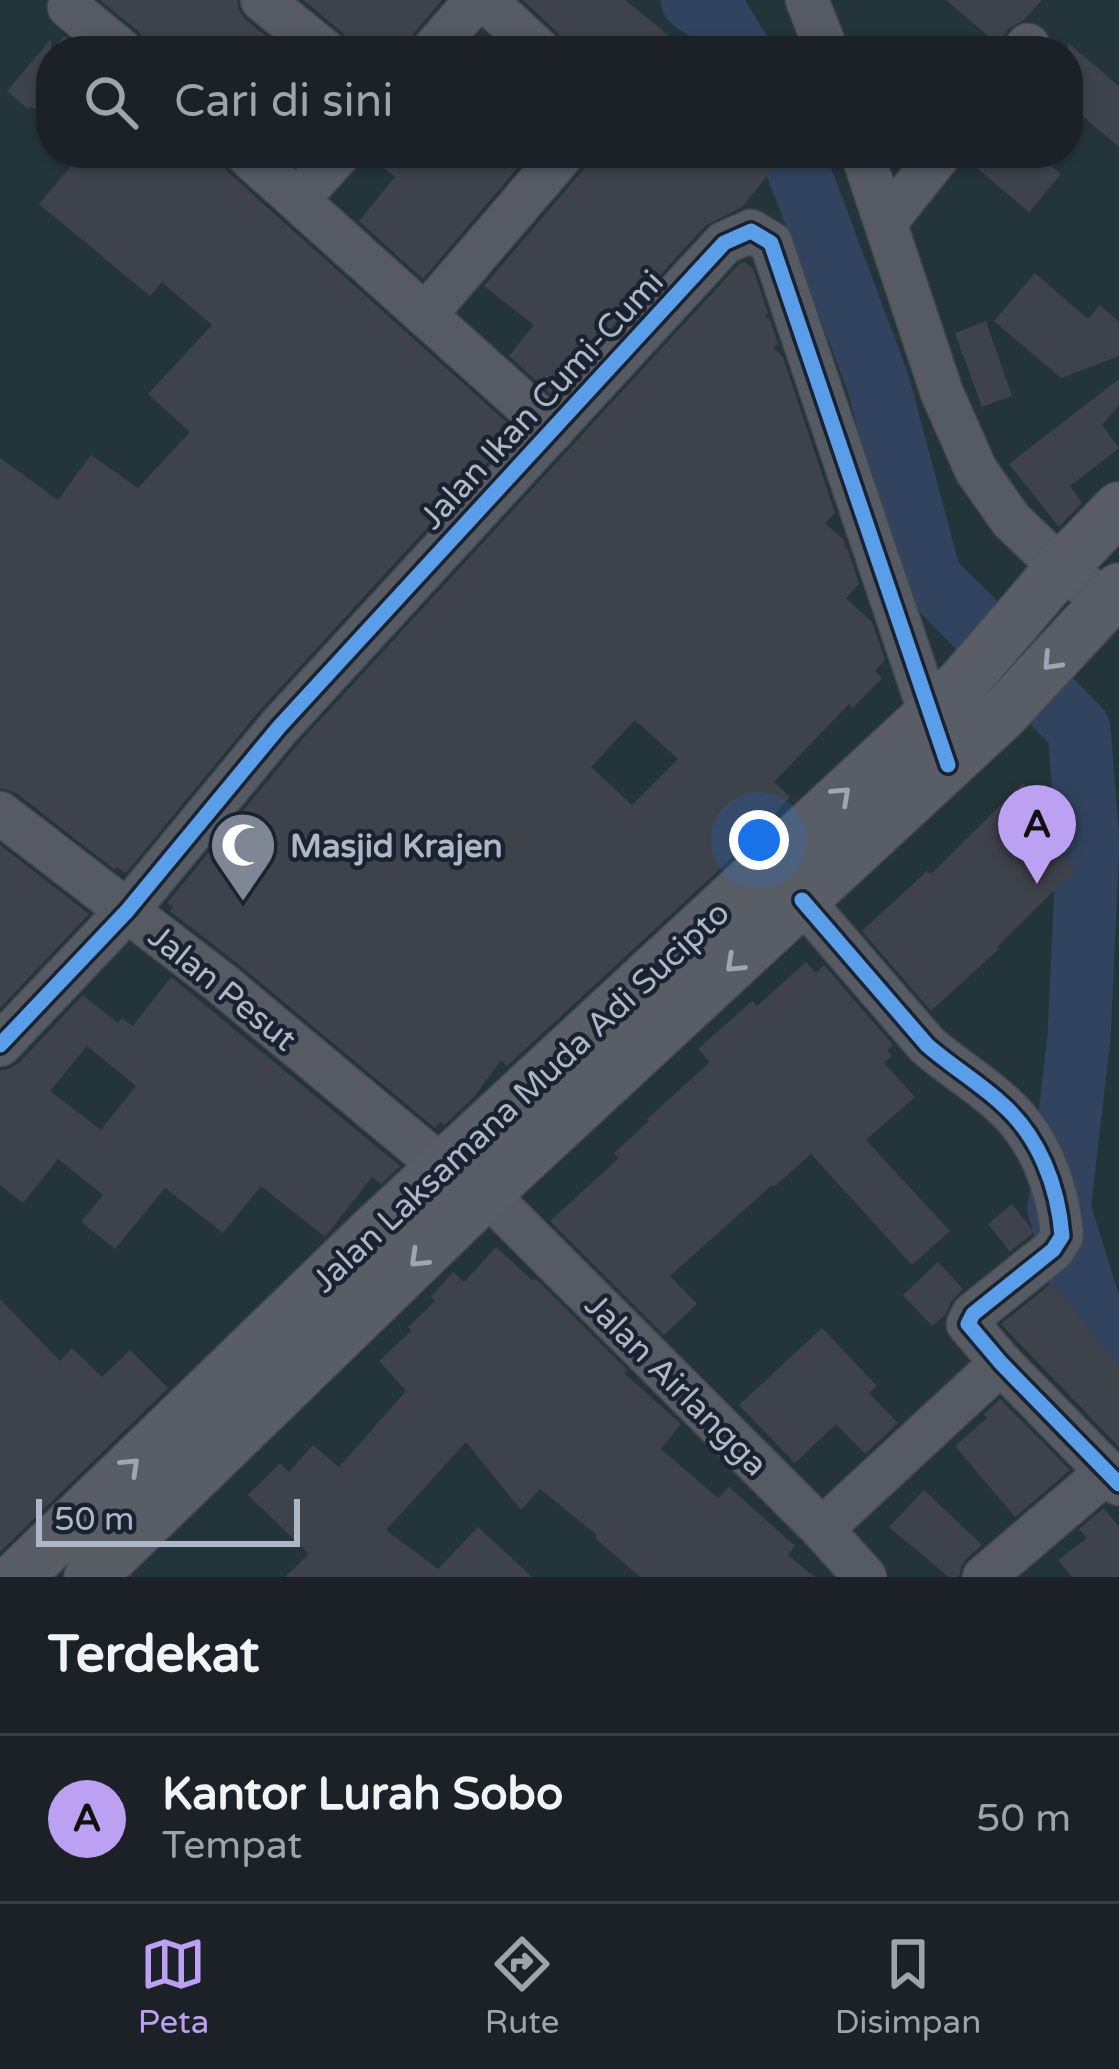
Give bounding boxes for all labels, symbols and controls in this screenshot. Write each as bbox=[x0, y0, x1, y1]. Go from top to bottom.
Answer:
search box bbox=[36, 36, 1083, 168]
icon: search bbox=[78, 69, 144, 135]
text: Cari di sini bbox=[174, 75, 393, 129]
street label: Jalan Ikan Cumi-Cumi bbox=[412, 263, 672, 537]
one-way arrow bbox=[1043, 648, 1065, 670]
pin: A bbox=[998, 785, 1076, 884]
one-way arrow bbox=[829, 788, 850, 810]
mosque icon: Masjid Krajen bbox=[208, 810, 278, 904]
your location bbox=[729, 810, 789, 870]
place label: Masjid Krajen bbox=[290, 827, 503, 866]
street label: Jalan Laksamana Muda Adi Sucipto bbox=[305, 893, 737, 1301]
street label: Jalan Pesut bbox=[140, 917, 304, 1059]
one-way arrow bbox=[726, 950, 747, 971]
one-way arrow bbox=[410, 1244, 432, 1266]
street label: Jalan Airlangga bbox=[577, 1286, 775, 1484]
one-way arrow bbox=[117, 1459, 139, 1481]
scale bar bbox=[36, 1493, 300, 1546]
text: 50 m bbox=[54, 1500, 134, 1539]
text: Terdekat bbox=[48, 1624, 259, 1686]
text: Kantor Lurah Sobo bbox=[162, 1768, 563, 1822]
text: A bbox=[72, 1795, 102, 1842]
text: 50 m bbox=[976, 1795, 1071, 1842]
text: Tempat bbox=[162, 1822, 302, 1869]
tab: Peta bbox=[138, 1931, 209, 2042]
tab: Rute bbox=[485, 1931, 559, 2042]
tab: Disimpan bbox=[835, 1931, 981, 2042]

